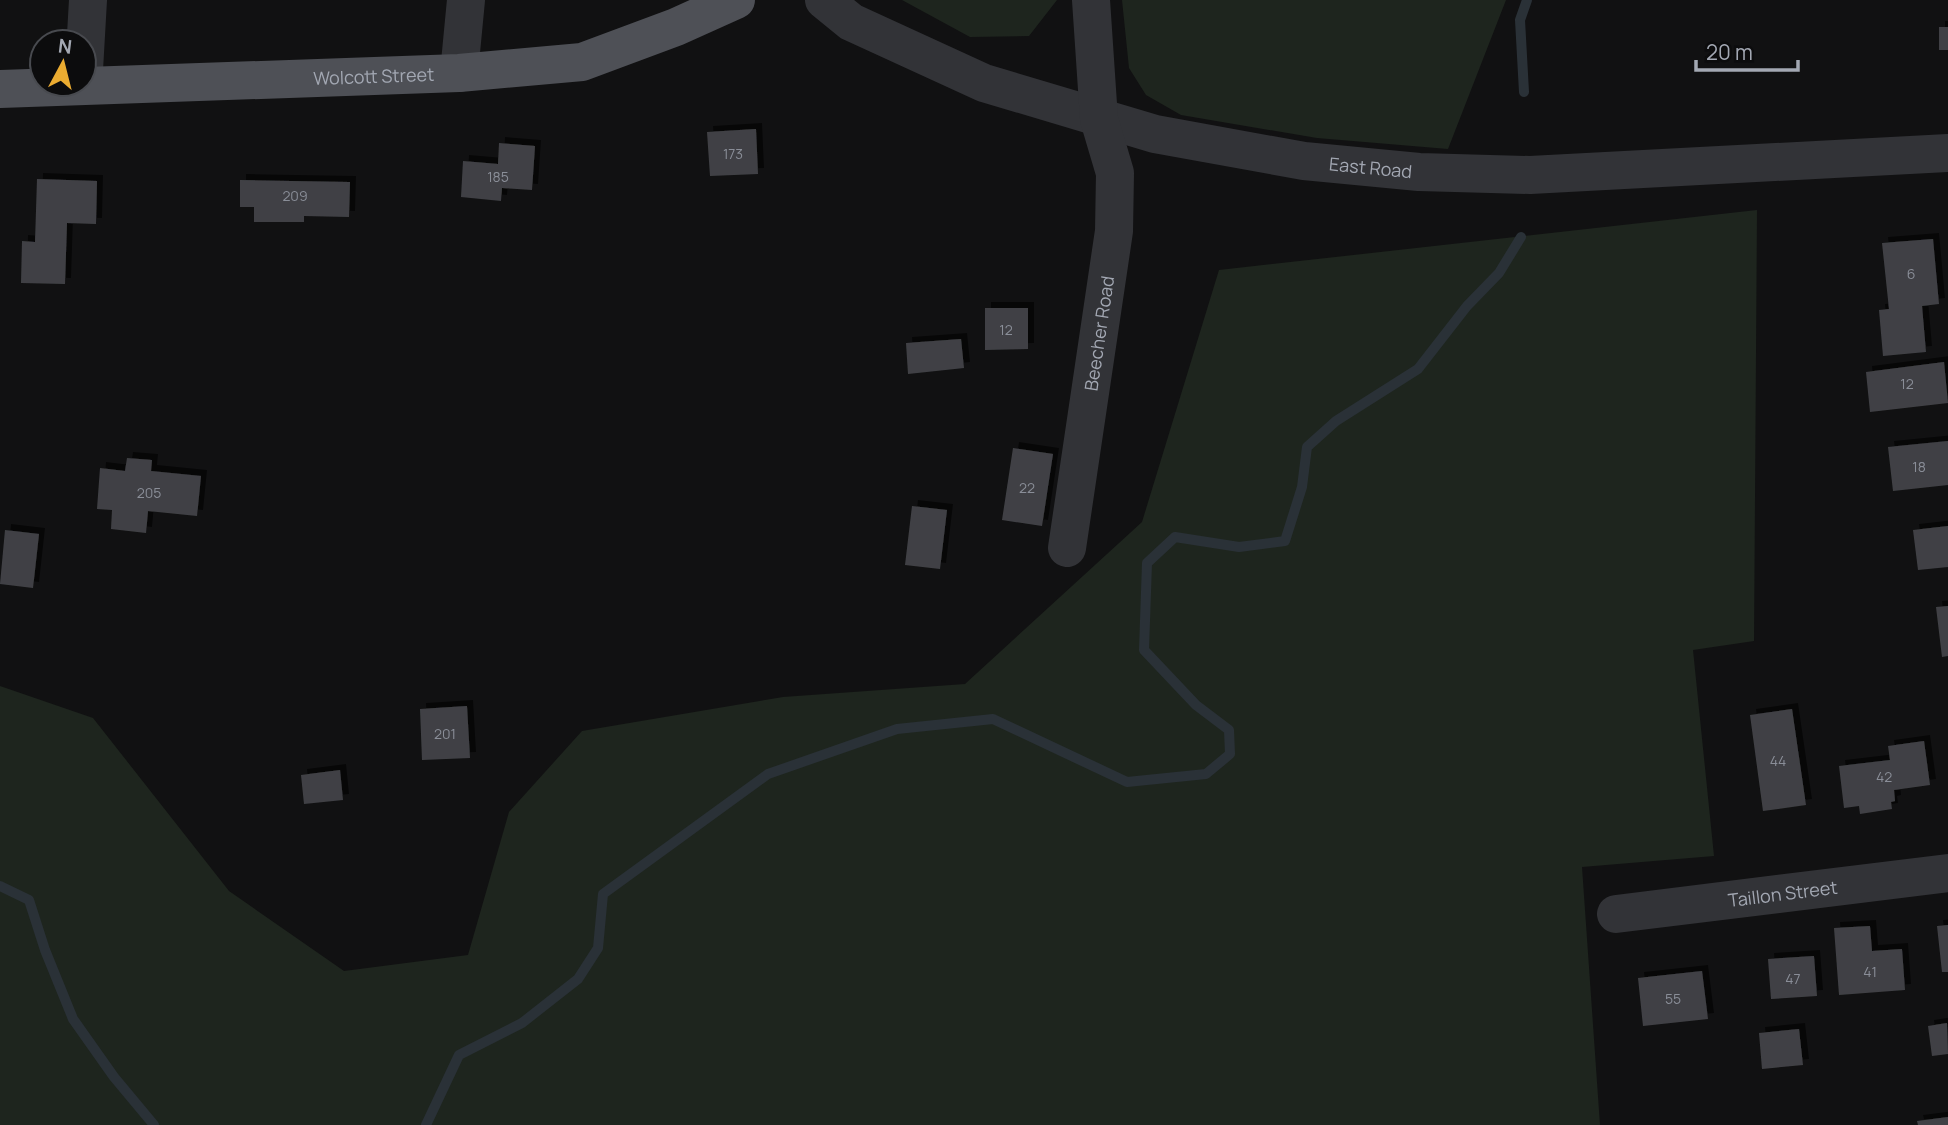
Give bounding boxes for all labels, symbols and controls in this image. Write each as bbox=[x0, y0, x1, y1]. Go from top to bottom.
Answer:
north arrow bbox=[28, 28, 98, 98]
scale bar bbox=[1696, 28, 1798, 72]
text: N bbox=[57, 32, 73, 60]
text: 20 m bbox=[1706, 38, 1753, 66]
street label: Wolcott Street bbox=[313, 62, 435, 90]
house number: 173 bbox=[723, 144, 743, 163]
street label: East Road bbox=[1328, 151, 1413, 183]
house number: 185 bbox=[487, 167, 509, 186]
house number: 209 bbox=[282, 186, 308, 205]
house number: 6 bbox=[1907, 264, 1915, 283]
street label: Beecher Road bbox=[1078, 274, 1119, 393]
house number: 12 bbox=[999, 320, 1013, 339]
house number: 12 bbox=[1900, 374, 1914, 393]
house number: 18 bbox=[1912, 457, 1926, 476]
house number: 22 bbox=[1019, 478, 1035, 497]
house number: 205 bbox=[137, 483, 161, 502]
house number: 201 bbox=[434, 724, 456, 743]
house number: 44 bbox=[1770, 751, 1786, 770]
house number: 42 bbox=[1876, 767, 1892, 786]
street label: Taillon Street bbox=[1727, 875, 1839, 912]
house number: 41 bbox=[1863, 962, 1877, 981]
house number: 47 bbox=[1785, 969, 1801, 988]
house number: 55 bbox=[1665, 989, 1681, 1008]

